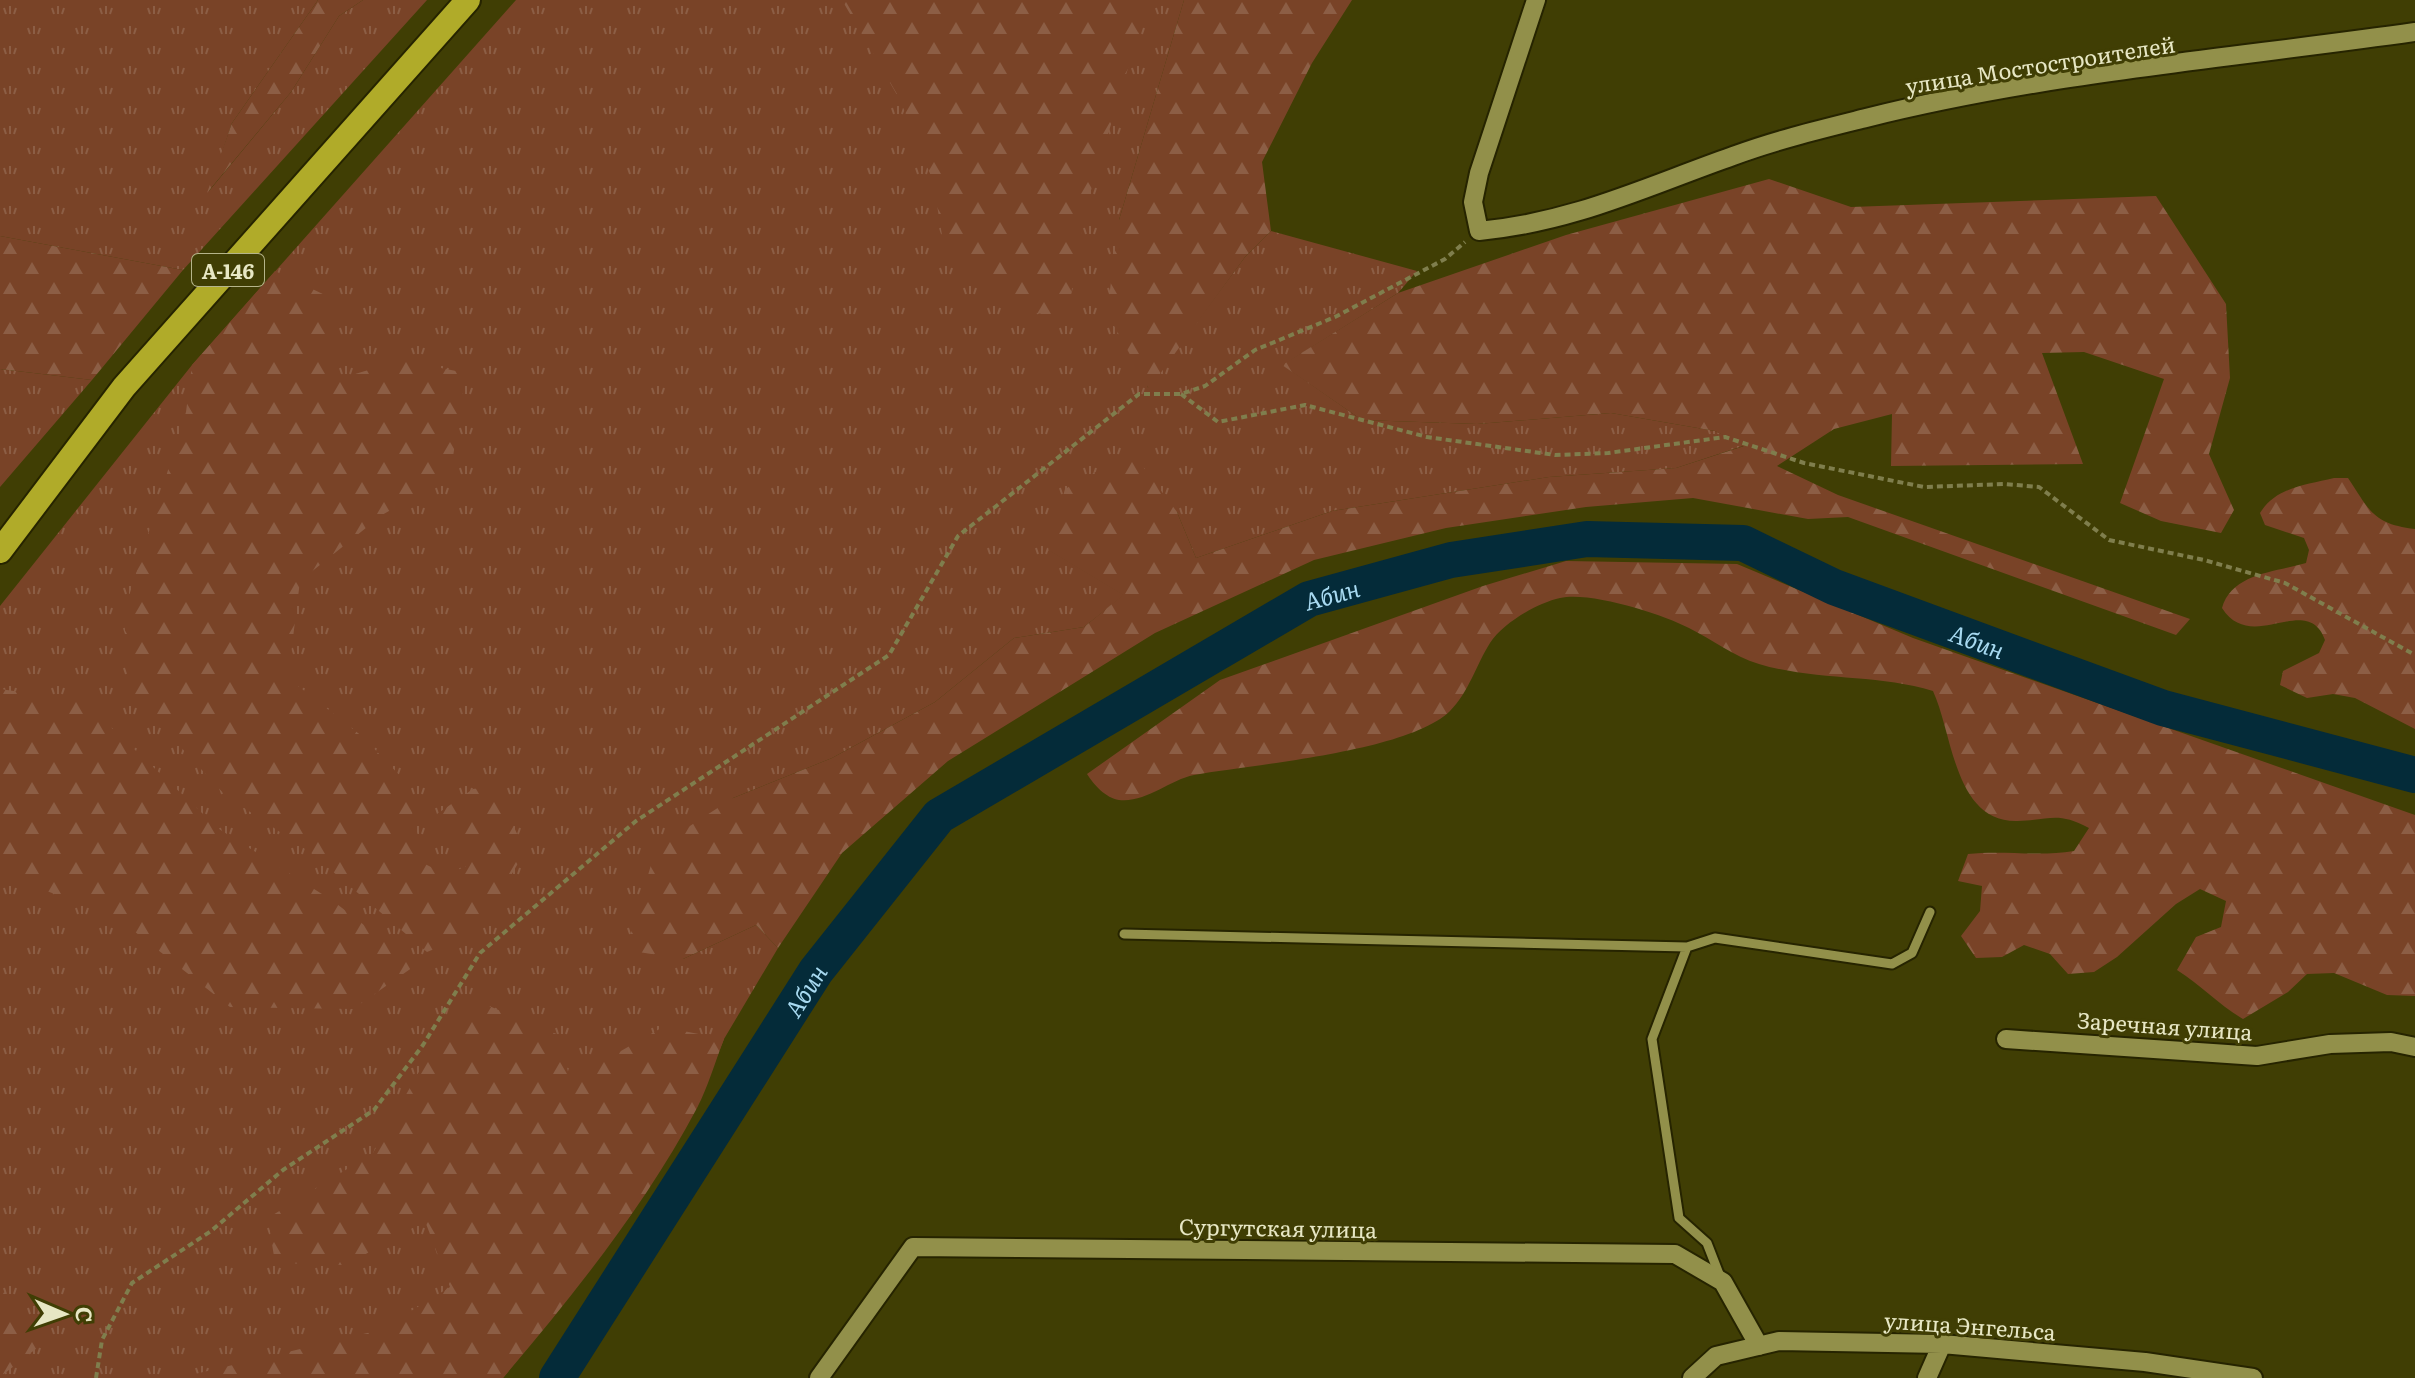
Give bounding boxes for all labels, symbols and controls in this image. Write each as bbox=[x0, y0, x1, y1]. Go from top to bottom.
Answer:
street label: улица Мостостроителей bbox=[1903, 26, 2177, 102]
road number: А-146 bbox=[192, 254, 264, 286]
water label: Абин bbox=[1299, 569, 1363, 617]
water label: Абин bbox=[1945, 614, 2010, 666]
water label: Абин bbox=[774, 956, 834, 1023]
street label: Заречная улица bbox=[2076, 1002, 2254, 1048]
street label: Сургутская улица bbox=[1179, 1209, 1377, 1245]
north arrow bbox=[24, 1274, 104, 1354]
street label: улица Энгельса bbox=[1883, 1303, 2057, 1347]
text: С bbox=[69, 1306, 102, 1323]

